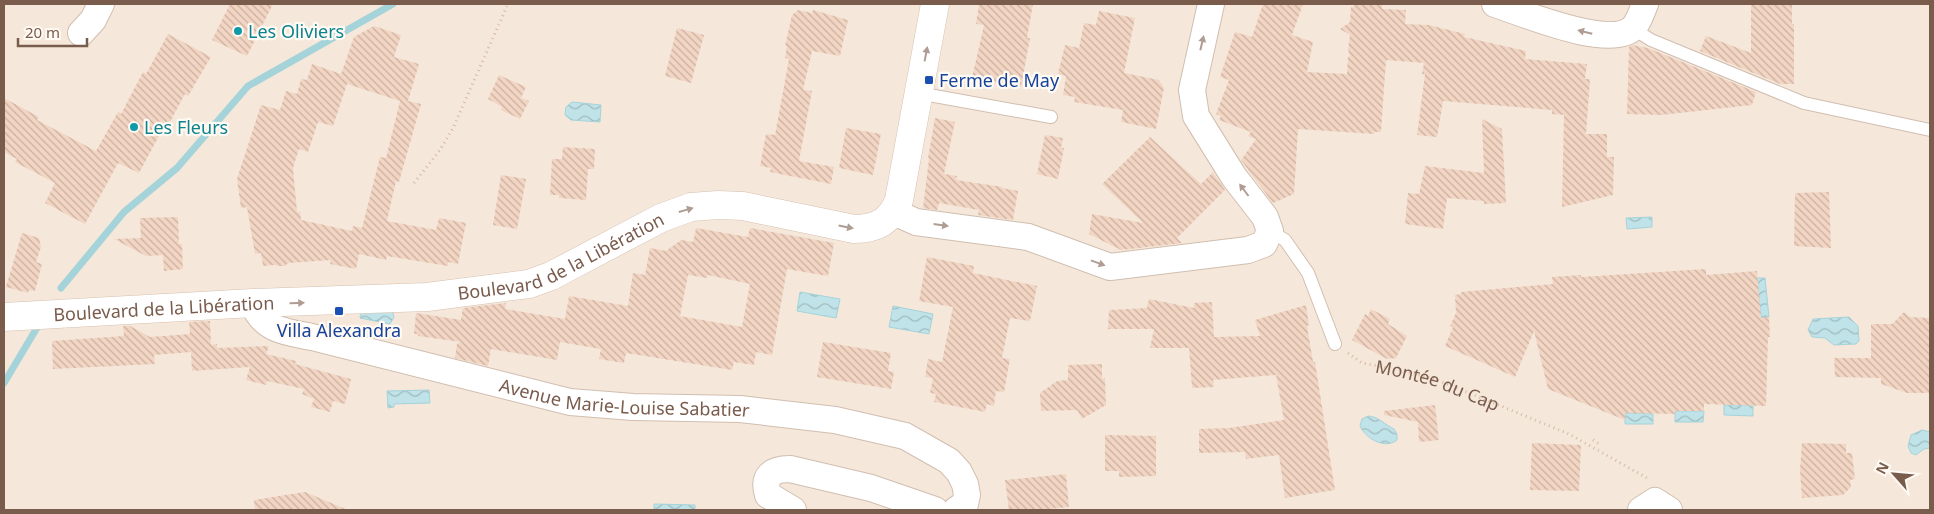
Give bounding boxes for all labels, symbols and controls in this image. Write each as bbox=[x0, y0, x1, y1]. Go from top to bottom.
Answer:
scale bar bbox=[18, 15, 86, 47]
place label: Les Oliviers bbox=[248, 19, 344, 43]
text: 20 m bbox=[25, 22, 60, 42]
marker: Les Oliviers bbox=[232, 25, 244, 37]
one-way arrow bbox=[1578, 28, 1593, 36]
one-way arrow bbox=[1198, 35, 1206, 50]
one-way arrow bbox=[922, 45, 930, 61]
place label: Ferme de May bbox=[939, 68, 1060, 92]
marker: Ferme de May bbox=[923, 74, 935, 86]
place label: Les Fleurs bbox=[144, 115, 228, 139]
marker: Les Fleurs bbox=[128, 121, 140, 133]
one-way arrow bbox=[1239, 183, 1249, 197]
one-way arrow bbox=[679, 205, 694, 213]
street label: Boulevard de la Libération bbox=[456, 207, 668, 305]
one-way arrow bbox=[933, 221, 949, 229]
one-way arrow bbox=[839, 223, 854, 231]
one-way arrow bbox=[1090, 260, 1105, 267]
street label: Boulevard de la Libération bbox=[53, 290, 275, 326]
one-way arrow bbox=[289, 299, 305, 307]
marker: Villa Alexandra bbox=[333, 305, 345, 317]
place label: Villa Alexandra bbox=[277, 318, 401, 342]
street label: Montée du Cap bbox=[1374, 354, 1503, 416]
street label: Avenue Marie-Louise Sabatier bbox=[497, 373, 751, 422]
north arrow bbox=[1869, 449, 1919, 499]
text: N bbox=[1871, 458, 1893, 477]

